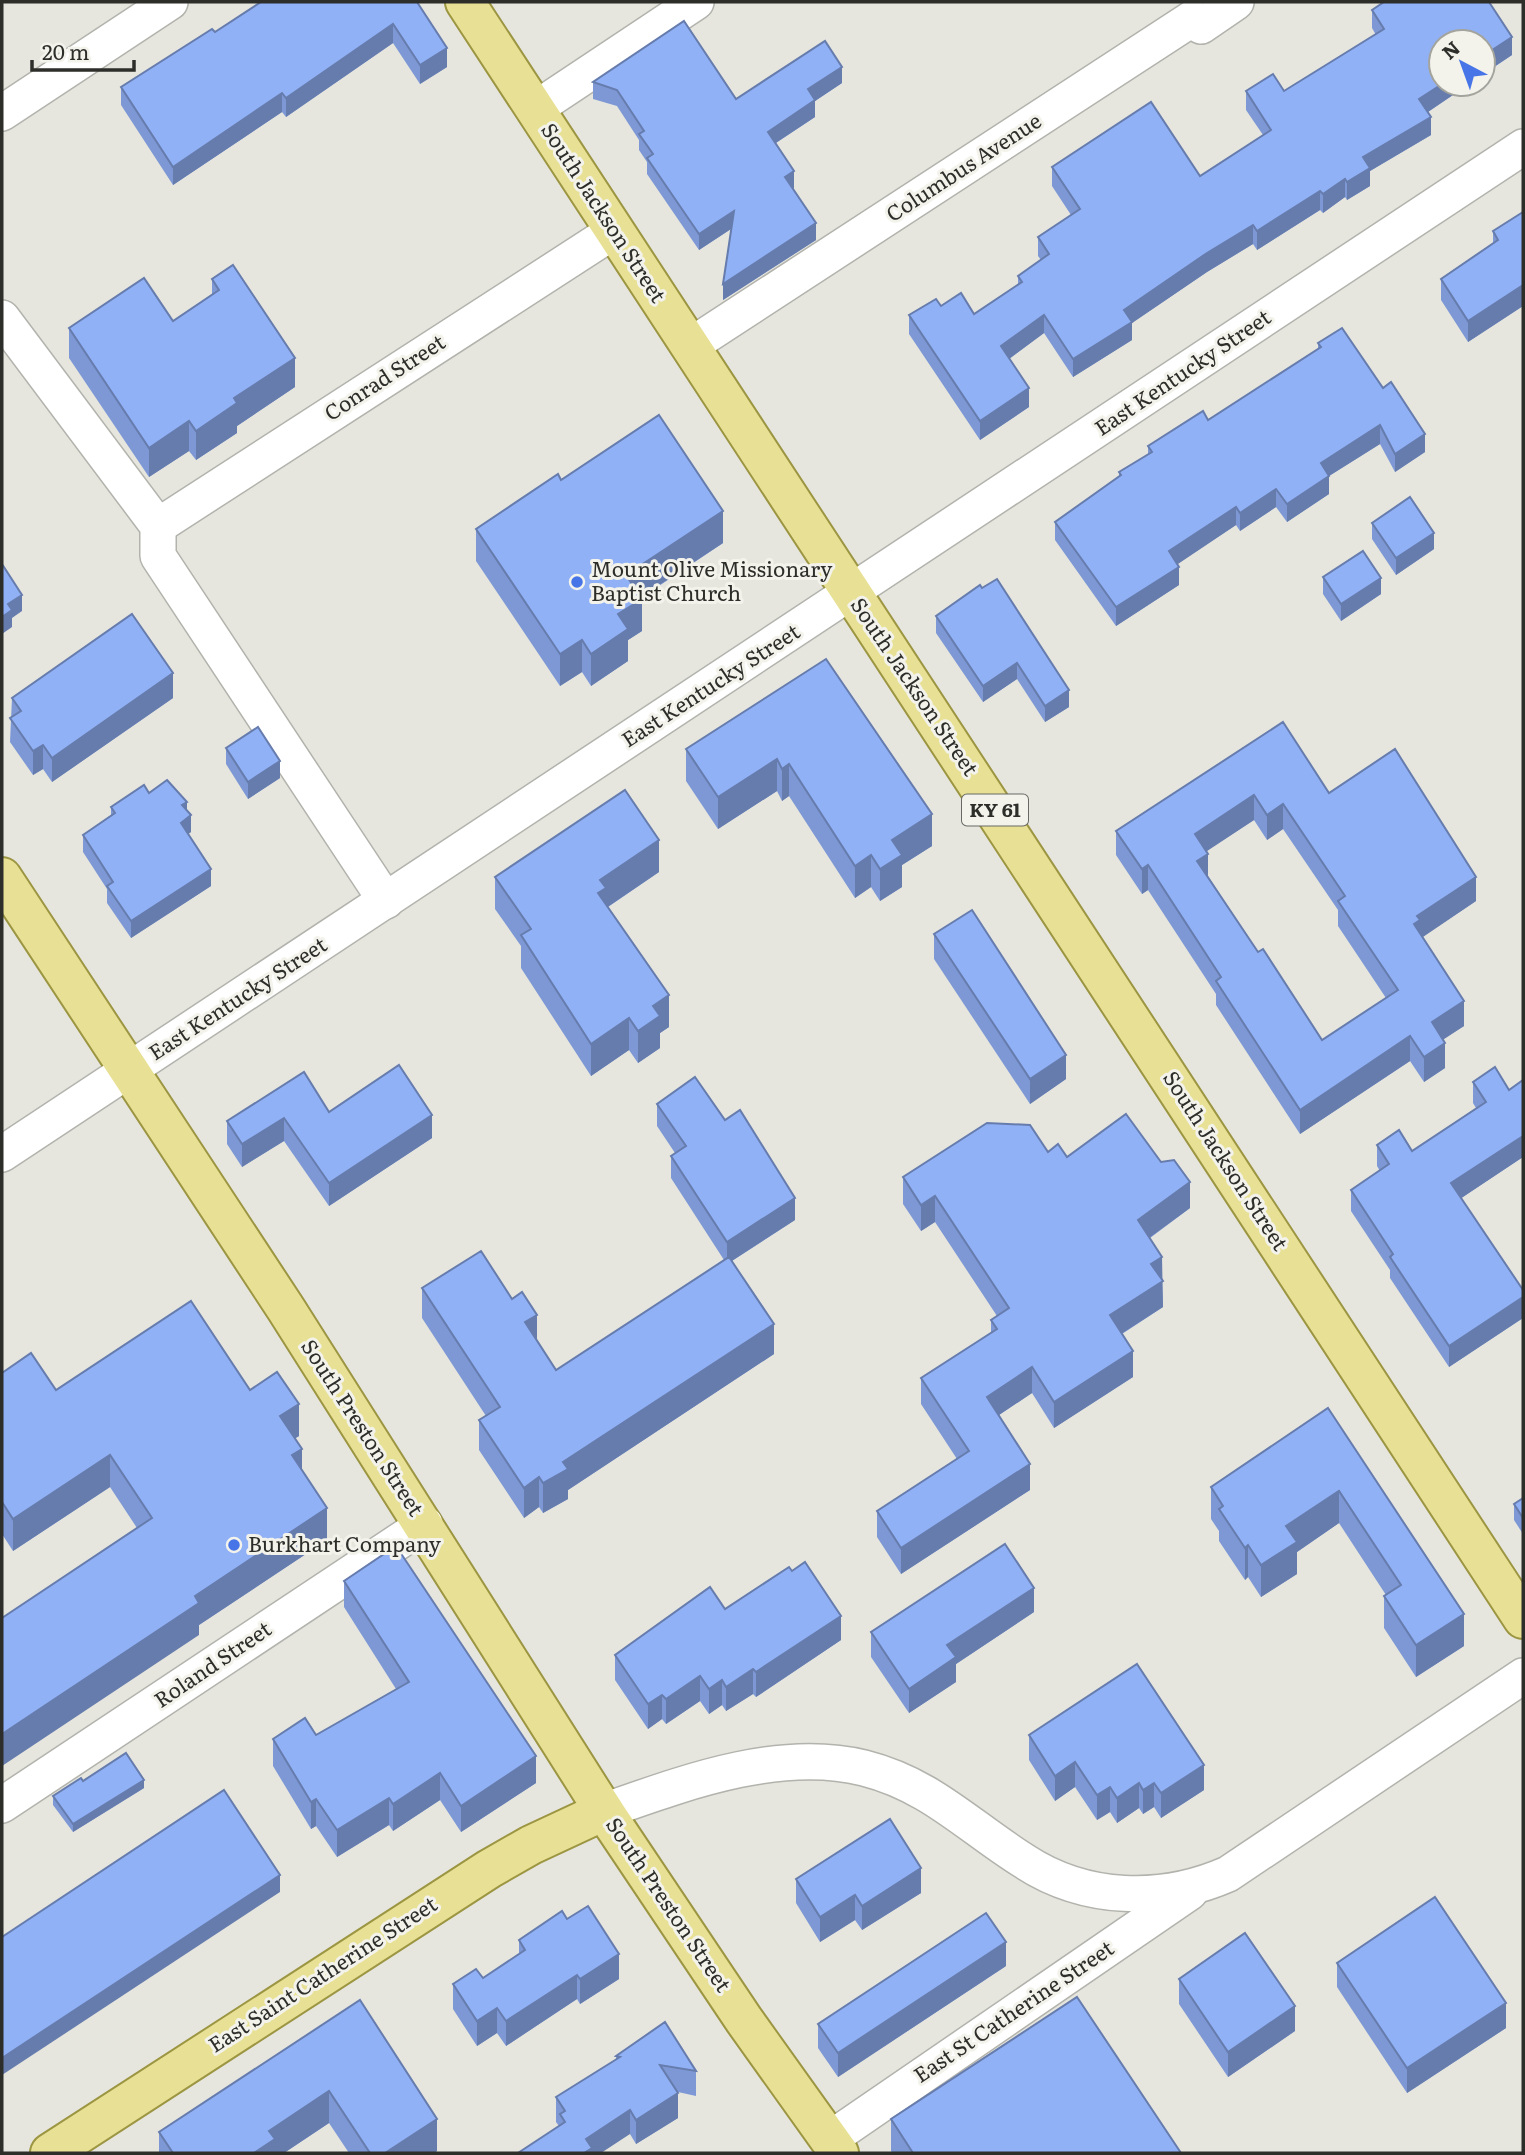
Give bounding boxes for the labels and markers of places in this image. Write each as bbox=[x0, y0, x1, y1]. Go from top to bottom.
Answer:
place label: Mount Olive Missionary Baptist Church bbox=[591, 552, 833, 607]
marker: Mount Olive Missionary Baptist Church bbox=[569, 574, 585, 590]
place label: Burkhart Company bbox=[248, 1527, 442, 1558]
marker: Burkhart Company bbox=[226, 1537, 242, 1553]

